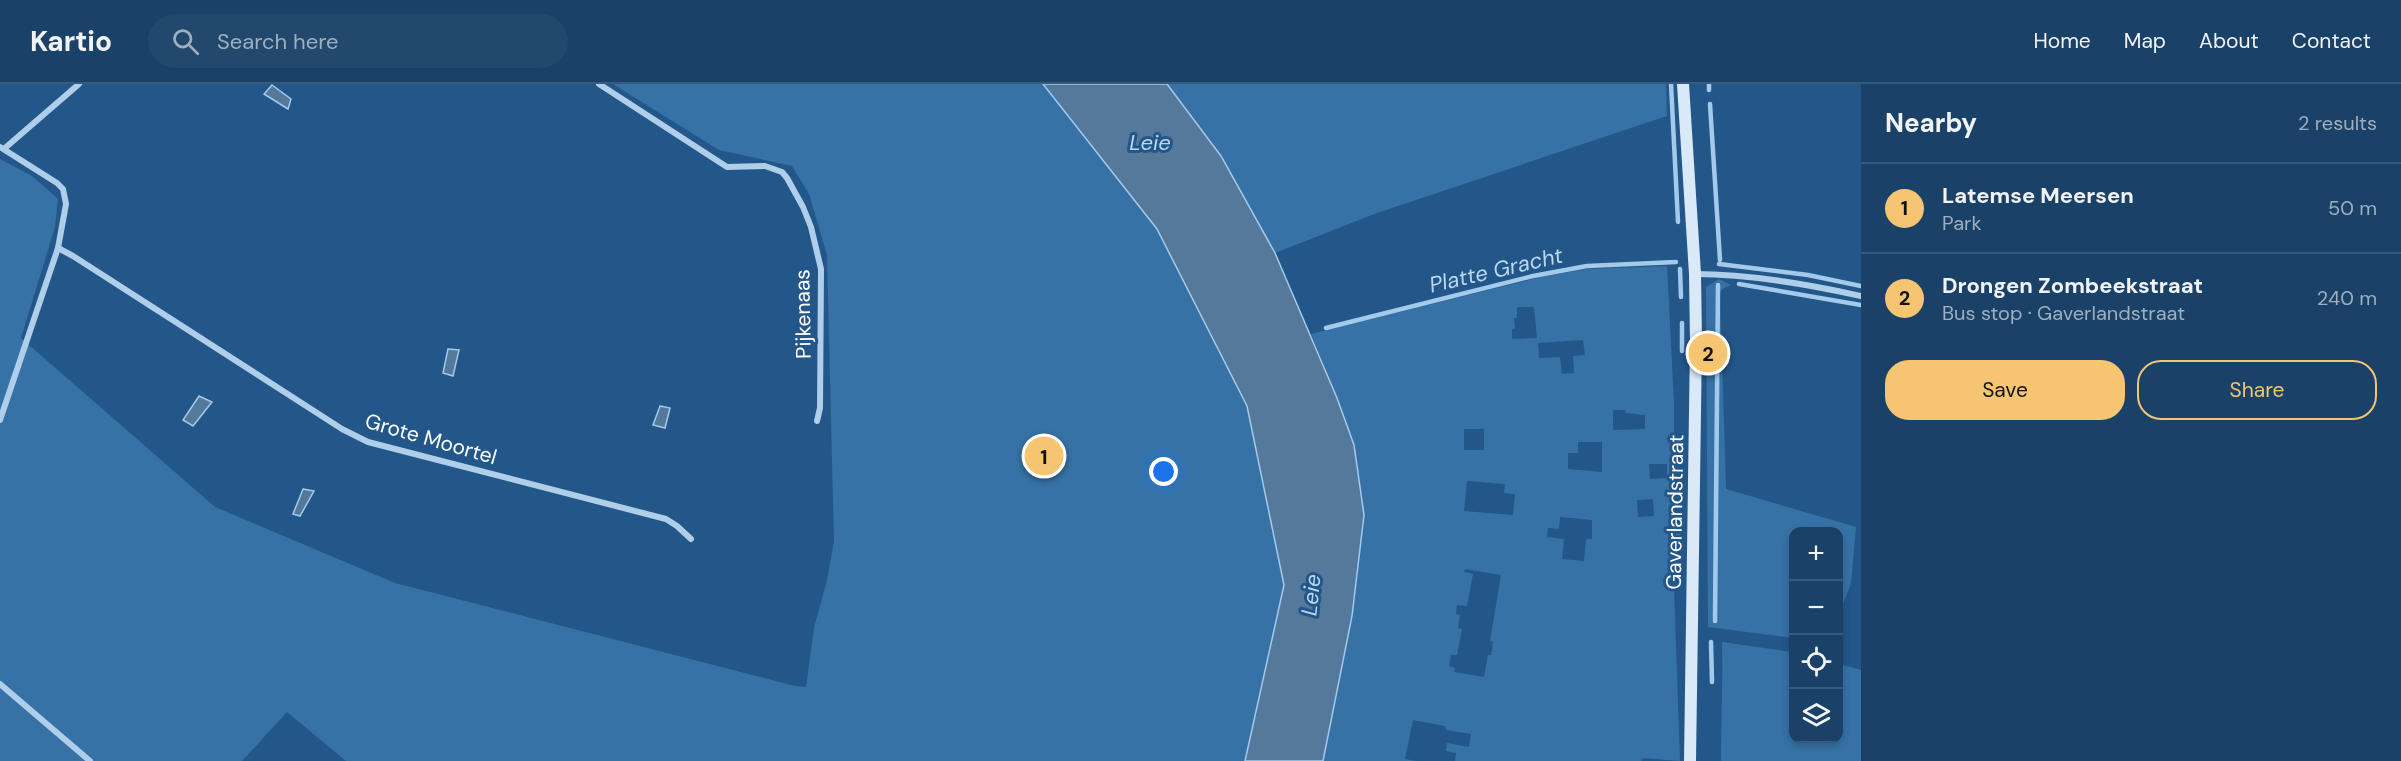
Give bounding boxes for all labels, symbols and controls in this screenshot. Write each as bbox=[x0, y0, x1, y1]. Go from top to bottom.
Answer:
search box bbox=[148, 14, 568, 68]
text: Kartio bbox=[30, 23, 112, 60]
icon: search bbox=[169, 25, 202, 58]
text: Search here bbox=[217, 27, 338, 56]
text: Home bbox=[2033, 27, 2091, 55]
text: Map bbox=[2124, 27, 2166, 55]
text: About bbox=[2199, 27, 2259, 55]
text: Contact bbox=[2292, 27, 2371, 55]
text: Nearby bbox=[1885, 106, 1977, 140]
text: 2 results bbox=[2298, 110, 2377, 136]
water label: Leie bbox=[1129, 128, 1171, 157]
text: Latemse Meersen bbox=[1942, 181, 2134, 210]
text: 1 bbox=[1901, 195, 1908, 221]
text: 50 m bbox=[2328, 195, 2377, 221]
text: Park bbox=[1942, 210, 1982, 236]
water label: Platte Gracht bbox=[1426, 240, 1566, 299]
street label: Pijkenaas bbox=[788, 269, 818, 359]
text: Drongen Zombeekstraat bbox=[1942, 271, 2203, 300]
text: 2 bbox=[1899, 285, 1910, 311]
text: 240 m bbox=[2317, 285, 2377, 311]
text: Bus stop · Gaverlandstraat bbox=[1942, 300, 2185, 326]
pin: 2 bbox=[1688, 330, 1728, 376]
button: Save bbox=[1885, 360, 2125, 420]
button: Share bbox=[2137, 360, 2377, 420]
street label: Grote Moortel bbox=[362, 407, 500, 471]
pin: 1 bbox=[1024, 434, 1064, 478]
street label: Gaverlandstraat bbox=[1660, 434, 1690, 590]
your location bbox=[1149, 457, 1178, 486]
map controls bbox=[1789, 527, 1843, 743]
button: + bbox=[1789, 527, 1843, 581]
water label: Leie bbox=[1294, 573, 1328, 617]
button: − bbox=[1789, 581, 1843, 635]
button: locate bbox=[1789, 635, 1843, 689]
button: layers bbox=[1789, 689, 1843, 743]

